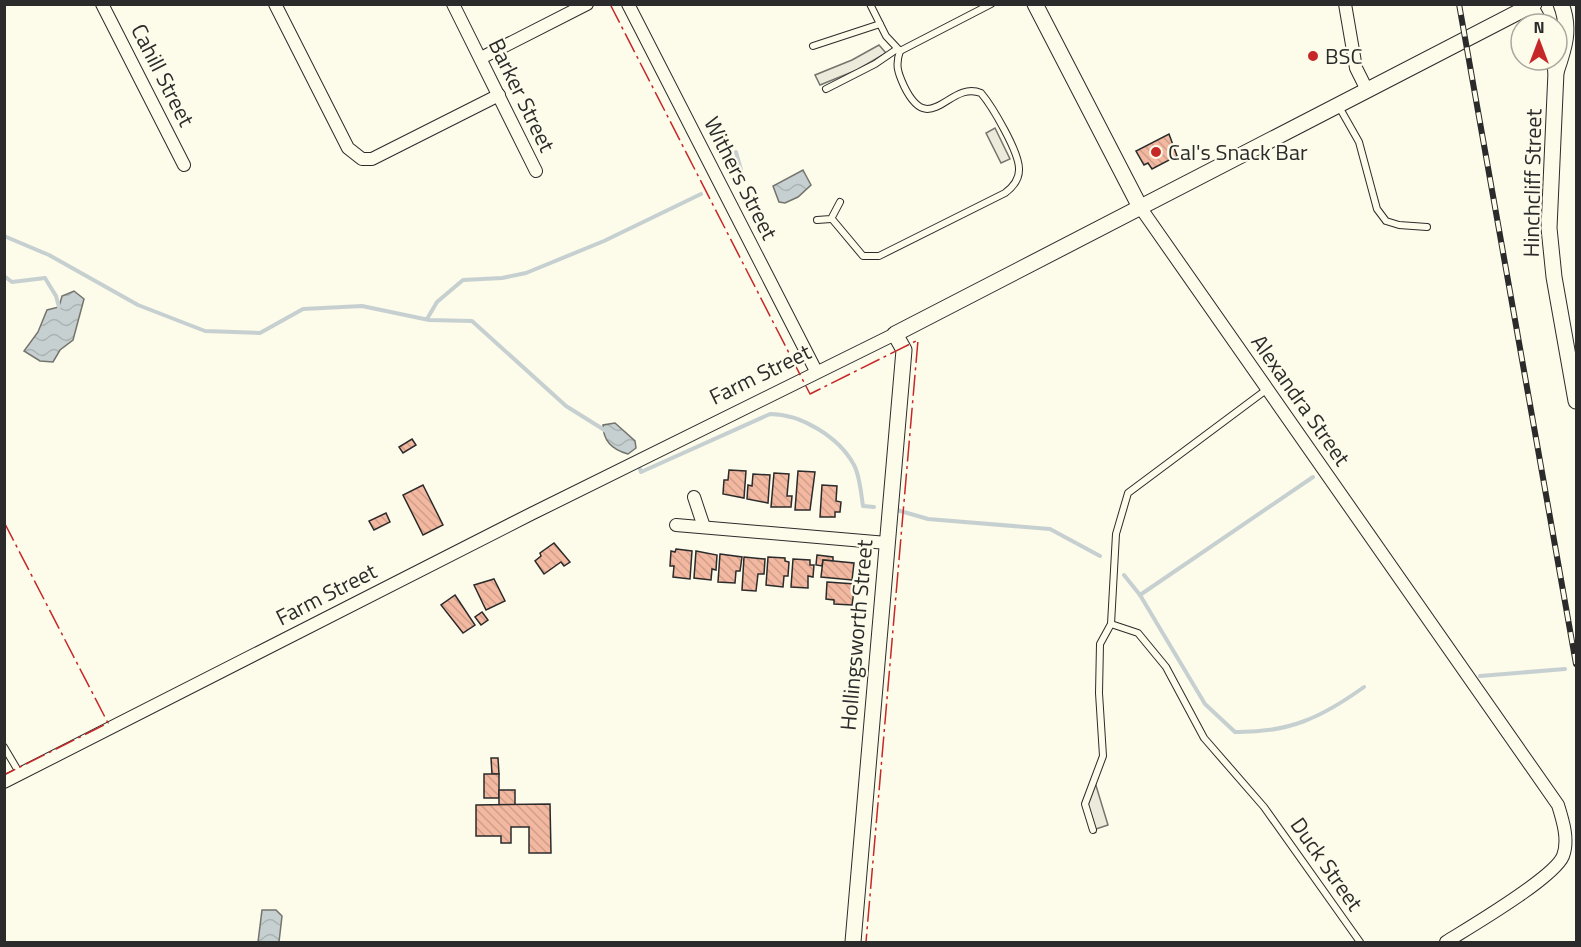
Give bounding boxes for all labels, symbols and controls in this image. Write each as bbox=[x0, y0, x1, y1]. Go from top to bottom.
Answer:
north arrow bbox=[1509, 12, 1569, 72]
text: N bbox=[1533, 15, 1545, 39]
street label: Cahill Street bbox=[123, 18, 204, 133]
street label: Barker Street bbox=[480, 32, 564, 158]
place label: BSC bbox=[1325, 39, 1362, 73]
marker: BSC bbox=[1306, 49, 1320, 63]
street label: Hinchcliff Street bbox=[1514, 108, 1550, 258]
street label: Withers Street bbox=[695, 110, 787, 246]
place label: Cal's Snack Bar bbox=[1168, 135, 1308, 169]
marker: Cal's Snack Bar bbox=[1149, 145, 1163, 159]
street label: Alexandra Street bbox=[1243, 327, 1359, 473]
street label: Farm Street bbox=[703, 335, 817, 413]
street label: Hollingsworth Street bbox=[831, 538, 881, 732]
street label: Farm Street bbox=[270, 554, 383, 634]
street label: Duck Street bbox=[1282, 810, 1372, 918]

